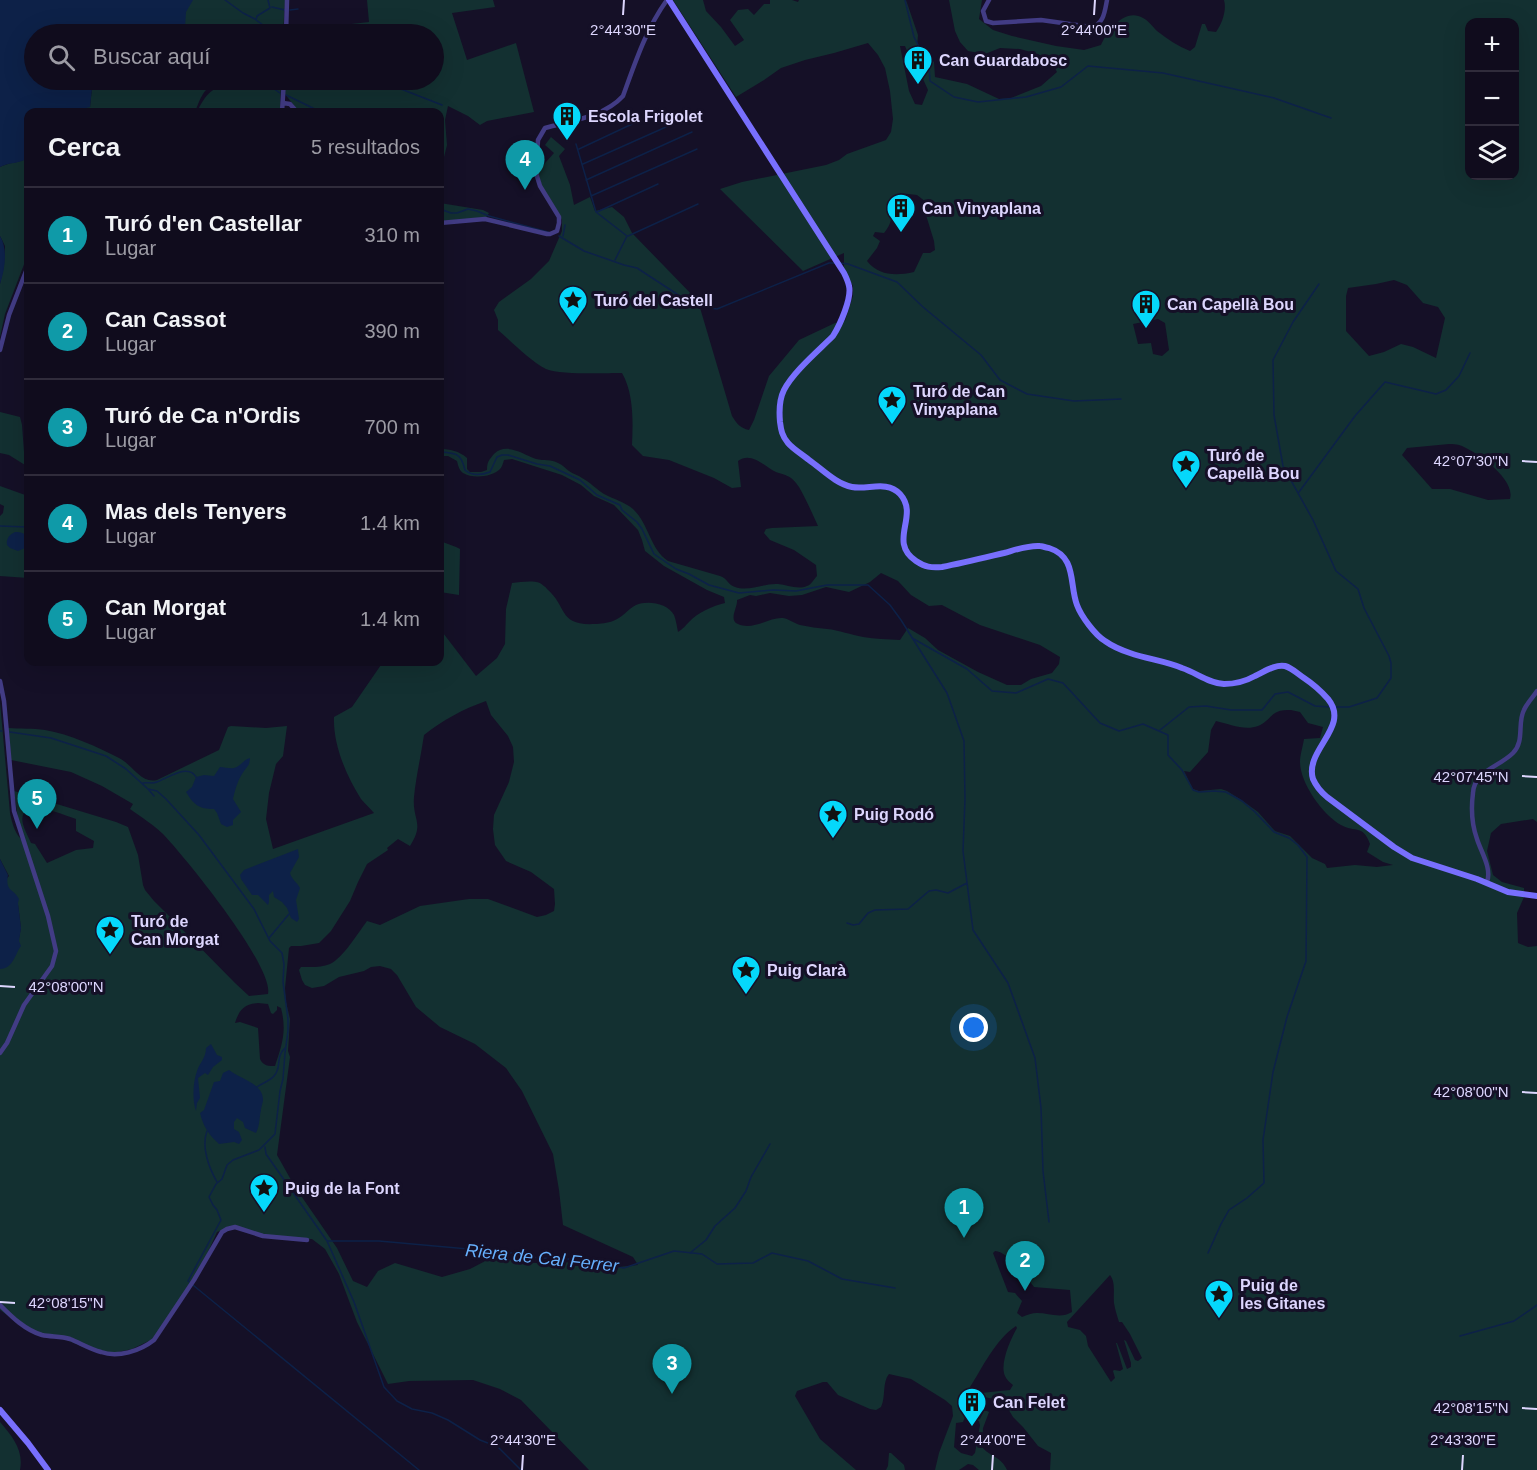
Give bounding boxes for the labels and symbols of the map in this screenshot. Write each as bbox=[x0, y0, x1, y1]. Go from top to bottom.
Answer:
text: 2°44'30"E bbox=[590, 21, 656, 38]
text: 2°44'00"E bbox=[1061, 21, 1127, 38]
building icon: Can Guardabosc bbox=[902, 44, 934, 86]
place label: Can Guardabosc bbox=[939, 52, 1067, 69]
building icon: Escola Frigolet bbox=[551, 100, 583, 142]
place label: Escola Frigolet bbox=[588, 108, 703, 125]
pin: 4 bbox=[506, 140, 544, 190]
building icon: Can Vinyaplana bbox=[885, 192, 917, 234]
place label: Can Vinyaplana bbox=[922, 200, 1041, 217]
place icon: Turó del Castell bbox=[557, 284, 589, 326]
building icon: Can Capellà Bou bbox=[1130, 288, 1162, 330]
place label: Turó del Castell bbox=[594, 292, 713, 309]
place label: Can Capellà Bou bbox=[1167, 296, 1294, 313]
place label: Turó de Can Vinyaplana bbox=[913, 383, 1005, 418]
place icon: Turó de Can Vinyaplana bbox=[876, 384, 908, 426]
place label: Turó de Capellà Bou bbox=[1207, 447, 1299, 482]
place icon: Turó de Capellà Bou bbox=[1170, 448, 1202, 490]
text: 42°07'30"N bbox=[1433, 452, 1509, 469]
text: 42°07'45"N bbox=[1433, 768, 1509, 785]
pin: 5 bbox=[18, 780, 57, 829]
place icon: Puig Rodó bbox=[817, 798, 849, 840]
place label: Puig Rodó bbox=[854, 806, 934, 823]
place label: Turó de Can Morgat bbox=[131, 913, 220, 948]
place icon: Turó de Can Morgat bbox=[94, 914, 126, 956]
place icon: Puig Clarà bbox=[730, 954, 762, 996]
place label: Puig Clarà bbox=[767, 962, 846, 979]
text: 42°08'00"N bbox=[28, 978, 104, 995]
your location bbox=[959, 1013, 988, 1042]
text: 42°08'00"N bbox=[1433, 1083, 1509, 1100]
place icon: Puig de la Font bbox=[248, 1172, 280, 1214]
place label: Puig de la Font bbox=[285, 1180, 400, 1197]
pin: 1 bbox=[944, 1188, 984, 1238]
water label: Riera de Cal Ferrer bbox=[464, 1240, 621, 1276]
pin: 2 bbox=[1006, 1242, 1044, 1291]
place label: Puig de les Gitanes bbox=[1240, 1277, 1325, 1312]
place icon: Puig de les Gitanes bbox=[1203, 1278, 1235, 1320]
text: 42°08'15"N bbox=[28, 1294, 104, 1311]
pin: 3 bbox=[652, 1344, 692, 1394]
building icon: Can Felet bbox=[956, 1386, 988, 1428]
place label: Can Felet bbox=[993, 1394, 1066, 1411]
text: 42°08'15"N bbox=[1433, 1399, 1509, 1416]
text: 2°44'30"E bbox=[490, 1431, 556, 1448]
text: 2°44'00"E bbox=[960, 1431, 1026, 1448]
text: 2°43'30"E bbox=[1430, 1431, 1496, 1448]

